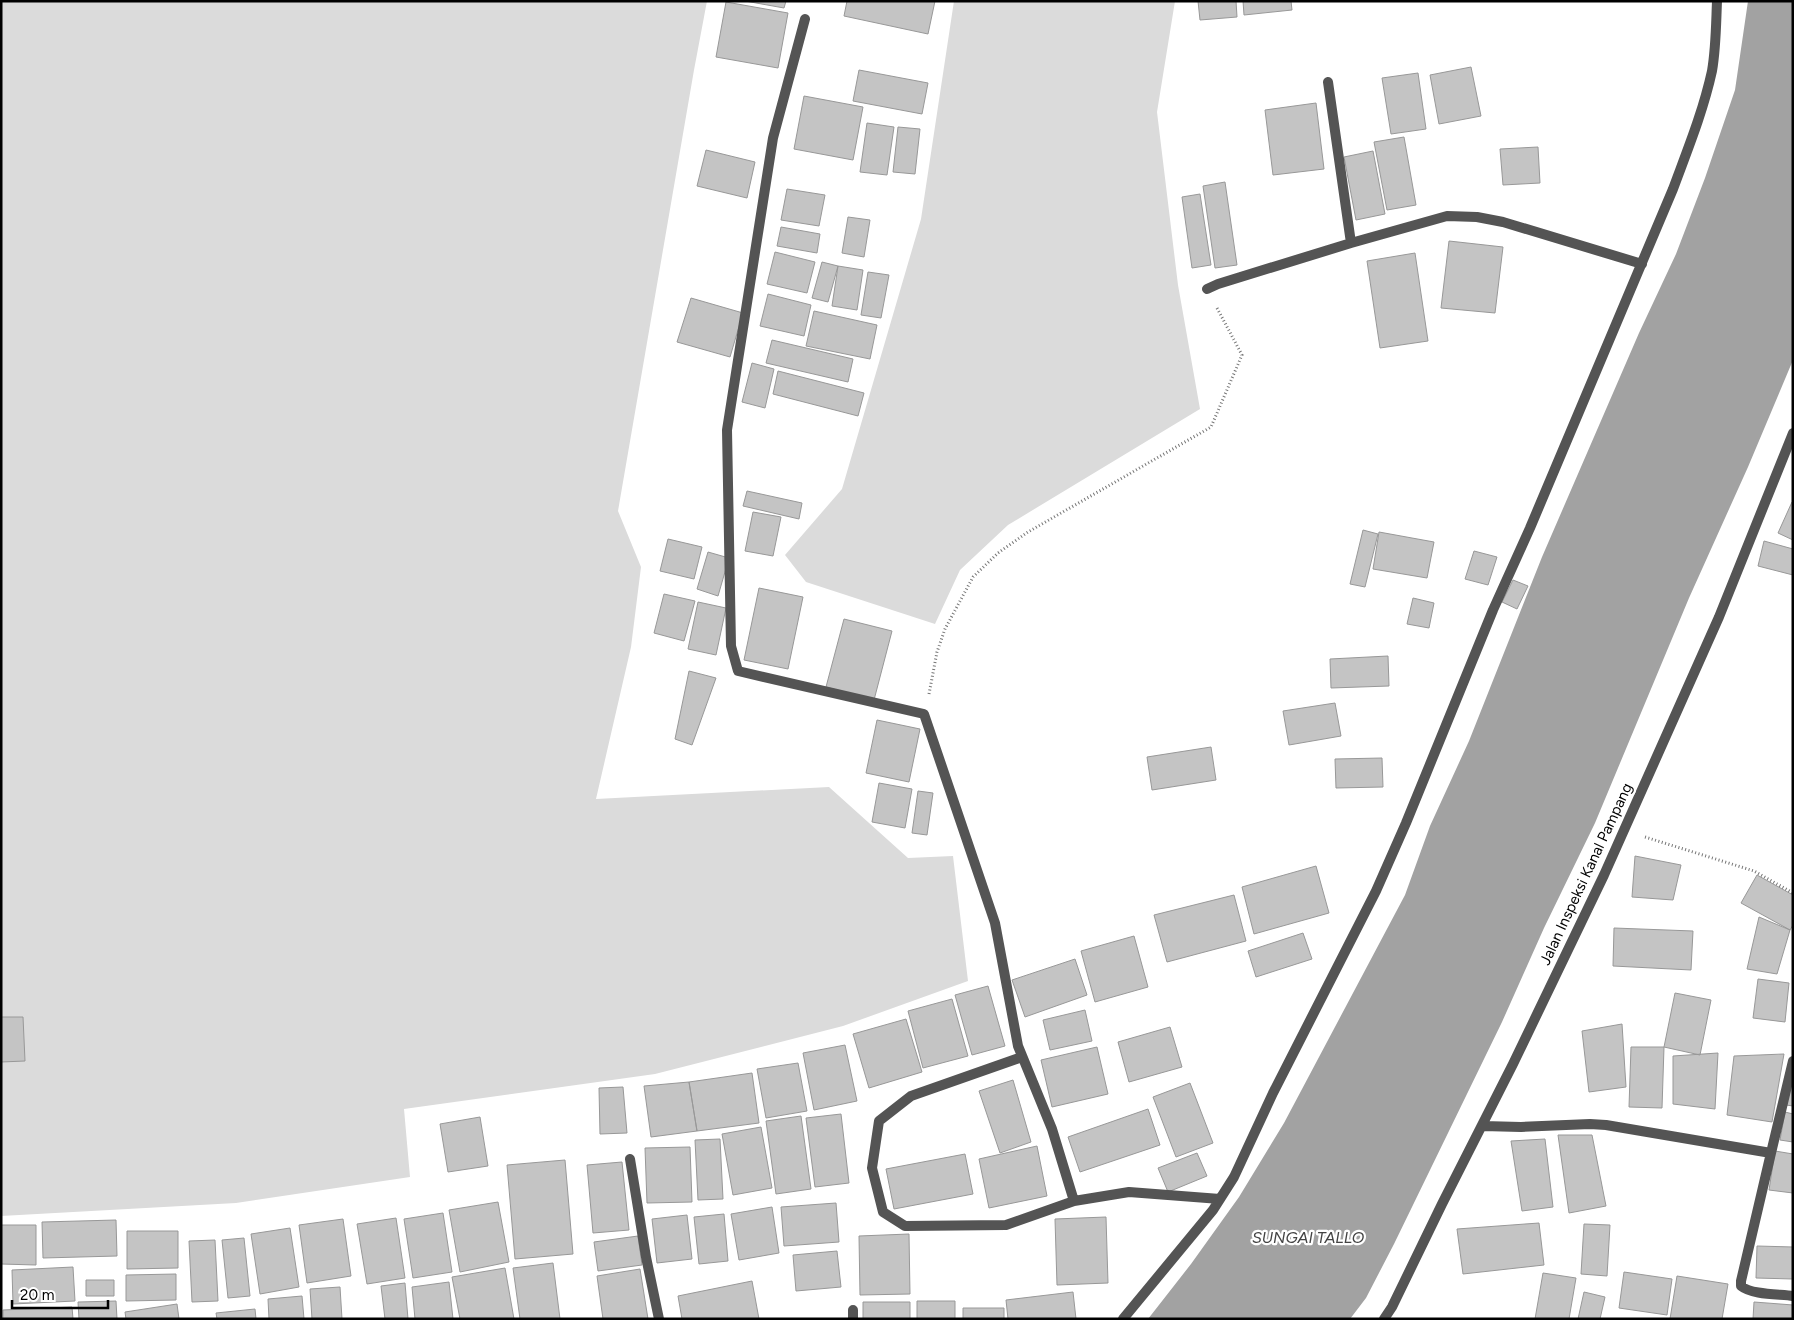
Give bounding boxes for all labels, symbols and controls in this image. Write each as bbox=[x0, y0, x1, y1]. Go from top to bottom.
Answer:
street label: Jalan Inspeksi Kanal Pampang bbox=[1536, 780, 1636, 968]
water label: SUNGAI TALLO bbox=[1252, 1228, 1365, 1247]
scale bar bbox=[12, 1278, 109, 1310]
text: 20 m bbox=[20, 1286, 54, 1304]

